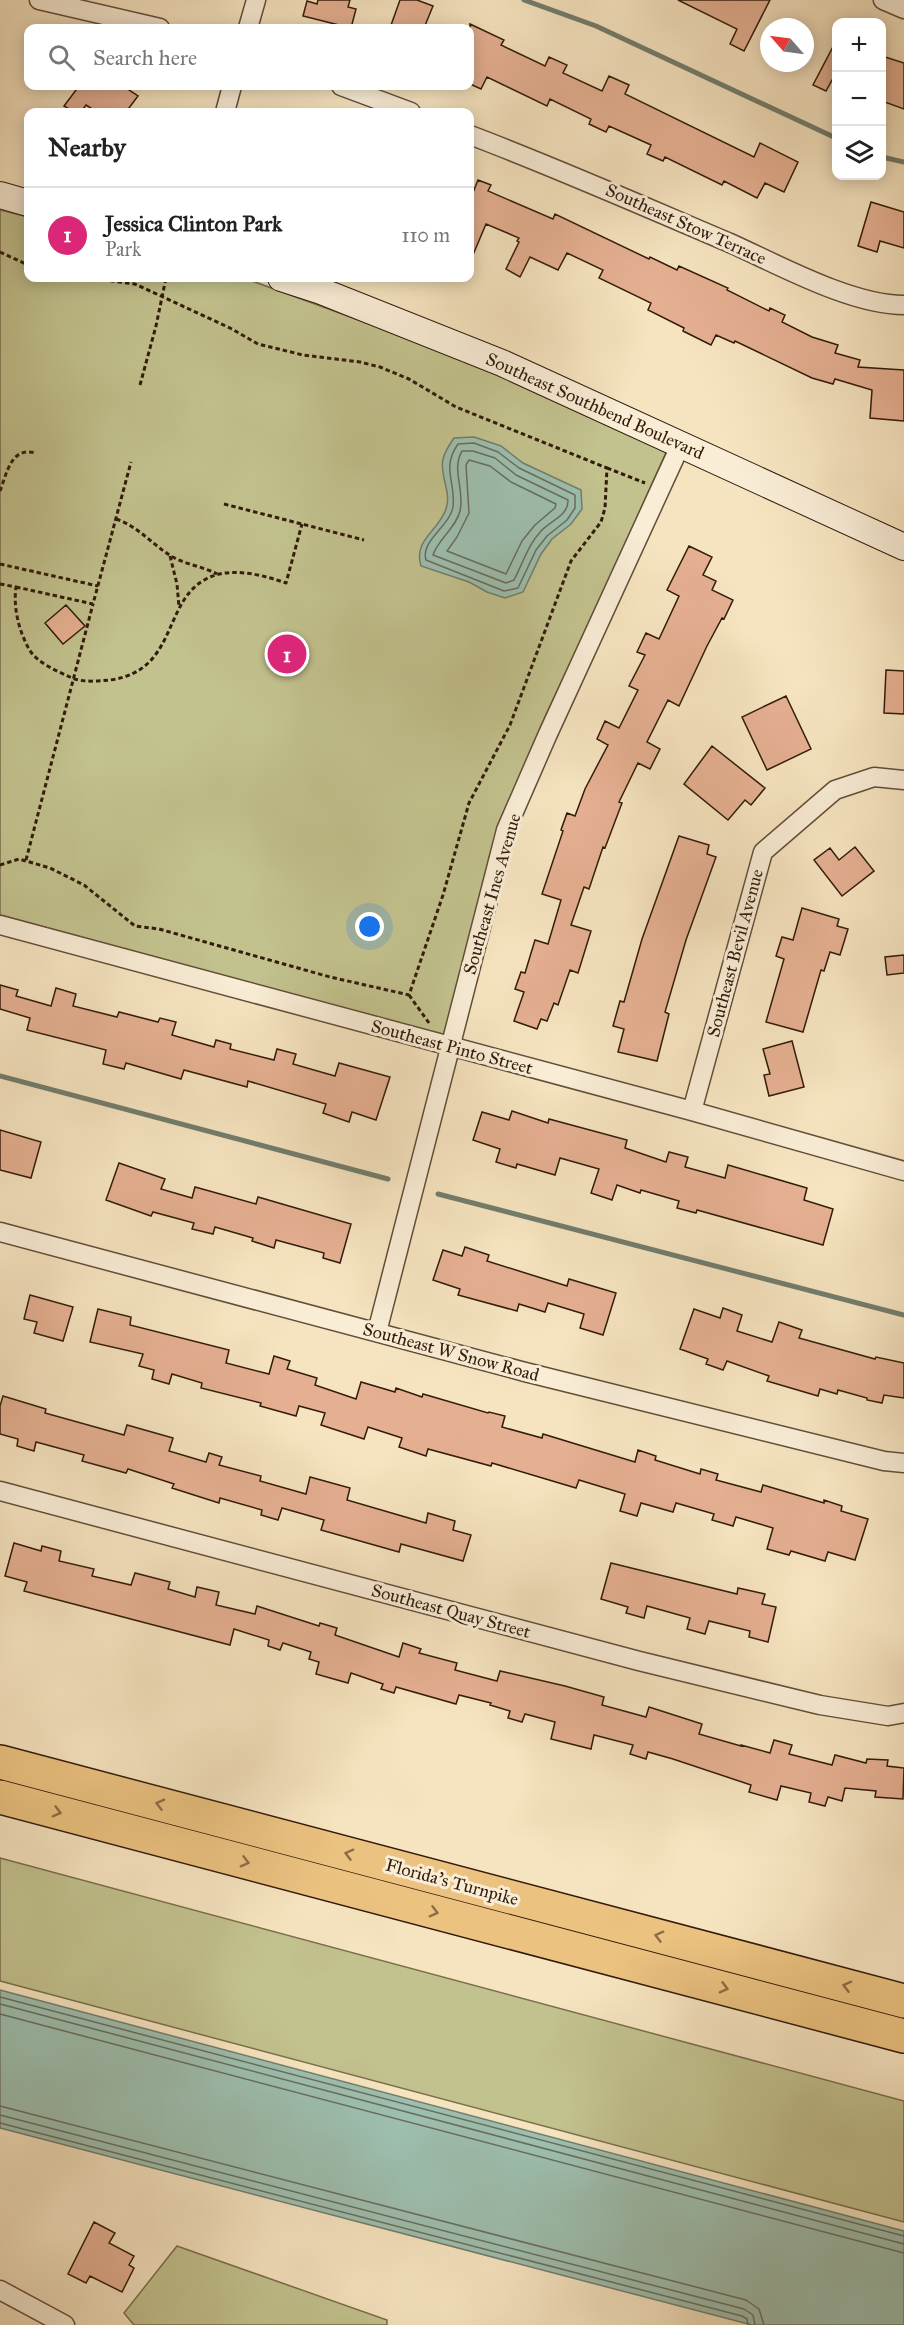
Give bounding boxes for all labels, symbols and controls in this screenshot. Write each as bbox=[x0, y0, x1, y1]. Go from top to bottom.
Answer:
north arrow bbox=[760, 18, 814, 72]
map controls bbox=[832, 18, 886, 180]
button: + bbox=[832, 18, 886, 72]
search box bbox=[24, 24, 474, 90]
icon: search bbox=[45, 41, 78, 74]
text: Search here bbox=[93, 44, 197, 71]
button: − bbox=[832, 72, 886, 126]
button: layers bbox=[832, 126, 886, 180]
text: Nearby bbox=[48, 131, 126, 163]
street label: Southeast Stow Terrace bbox=[602, 179, 770, 269]
text: Jessica Clinton Park bbox=[105, 210, 282, 237]
text: 1 bbox=[64, 223, 71, 247]
text: 110 m bbox=[402, 223, 450, 247]
text: Park bbox=[105, 237, 141, 261]
street label: Southeast Southbend Boulevard bbox=[482, 348, 708, 464]
pin: 1 bbox=[268, 632, 306, 676]
street label: Southeast Ines Avenue bbox=[458, 811, 526, 977]
street label: Southeast Bevil Avenue bbox=[702, 867, 768, 1039]
your location bbox=[355, 912, 384, 941]
street label: Southeast Pinto Street bbox=[369, 1015, 536, 1079]
street label: Southeast W Snow Road bbox=[360, 1318, 542, 1386]
street label: Southeast Quay Street bbox=[369, 1579, 534, 1643]
one-way arrow bbox=[155, 1799, 165, 1812]
one-way arrow bbox=[51, 1805, 61, 1818]
one-way arrow bbox=[344, 1849, 354, 1862]
street label: Florida's Turnpike bbox=[383, 1854, 521, 1910]
one-way arrow bbox=[239, 1855, 250, 1867]
one-way arrow bbox=[429, 1904, 439, 1917]
one-way arrow bbox=[654, 1931, 664, 1944]
one-way arrow bbox=[718, 1981, 729, 1993]
one-way arrow bbox=[843, 1981, 853, 1994]

